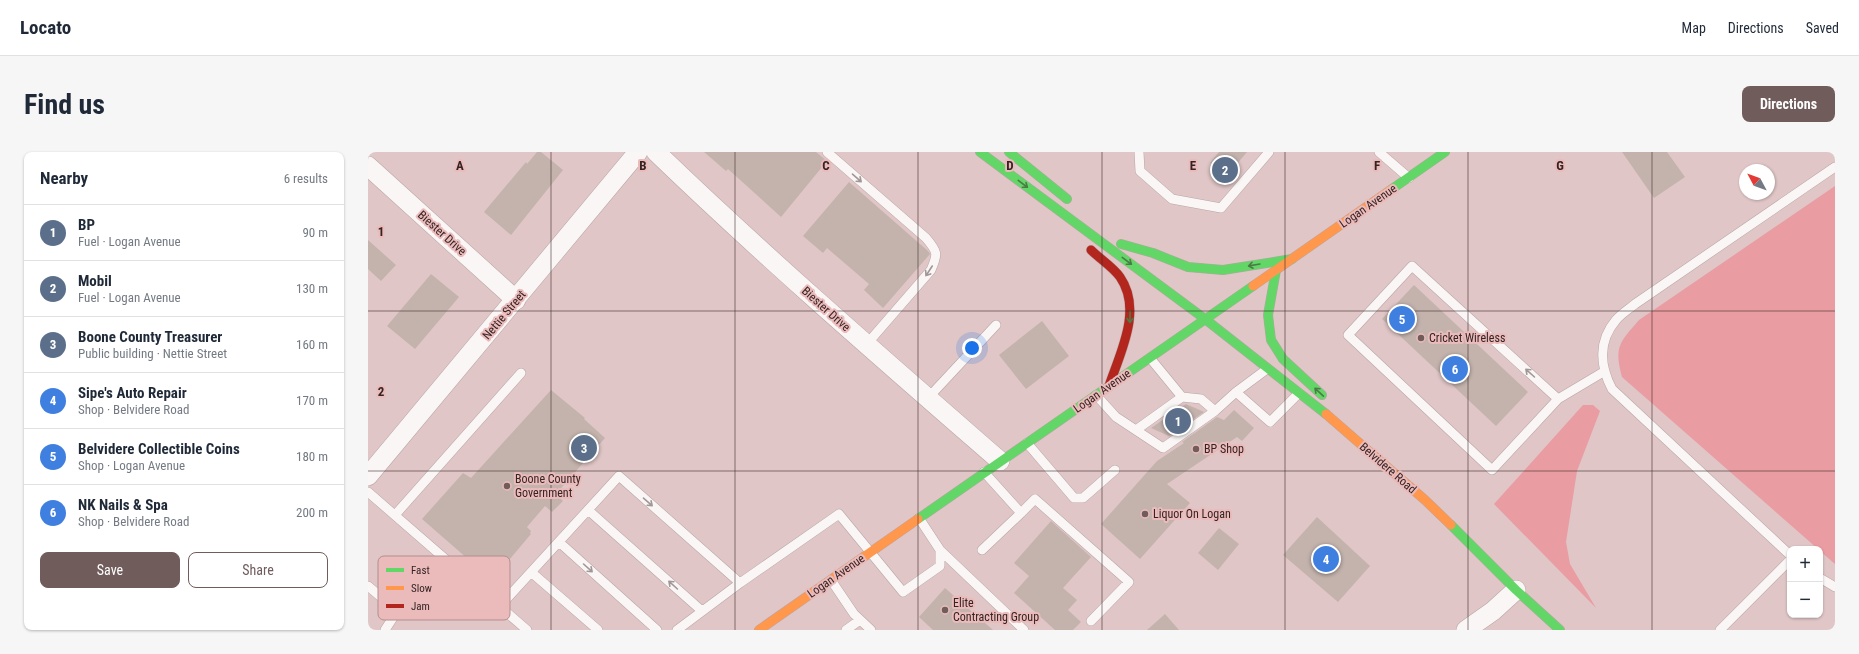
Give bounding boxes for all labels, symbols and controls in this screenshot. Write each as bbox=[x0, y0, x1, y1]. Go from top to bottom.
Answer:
text: Locato bbox=[20, 16, 71, 39]
text: Map bbox=[1682, 20, 1706, 36]
text: Directions bbox=[1728, 20, 1784, 36]
text: Saved bbox=[1806, 20, 1839, 36]
button: Directions bbox=[1742, 86, 1835, 122]
text: Find us bbox=[24, 88, 105, 121]
pin: 2 bbox=[1212, 155, 1238, 185]
text: A bbox=[456, 158, 464, 173]
text: B bbox=[639, 158, 647, 173]
text: C bbox=[822, 158, 830, 173]
text: D bbox=[1006, 158, 1014, 173]
text: E bbox=[1190, 158, 1197, 173]
text: F bbox=[1374, 158, 1380, 173]
text: G bbox=[1556, 158, 1564, 173]
north arrow bbox=[1739, 164, 1775, 200]
text: Nearby bbox=[40, 168, 88, 188]
text: 6 results bbox=[284, 171, 328, 186]
one-way arrow bbox=[851, 173, 862, 182]
one-way arrow bbox=[1017, 179, 1028, 188]
street label: Logan Avenue bbox=[1337, 181, 1400, 231]
street label: Biester Drive bbox=[415, 208, 469, 259]
text: BP bbox=[78, 216, 95, 234]
text: 1 bbox=[378, 224, 384, 239]
text: 1 bbox=[50, 225, 56, 240]
text: 90 m bbox=[302, 225, 328, 240]
text: Fuel · Logan Avenue bbox=[78, 234, 181, 249]
one-way arrow bbox=[1121, 257, 1132, 266]
one-way arrow bbox=[1248, 261, 1261, 269]
one-way arrow bbox=[925, 265, 933, 277]
text: Mobil bbox=[78, 272, 112, 290]
text: 2 bbox=[50, 281, 56, 296]
text: 130 m bbox=[296, 281, 328, 296]
street label: Biester Drive bbox=[799, 284, 853, 335]
street label: Nettie Street bbox=[480, 287, 529, 342]
text: Fuel · Logan Avenue bbox=[78, 290, 181, 305]
pin: 5 bbox=[1389, 304, 1415, 334]
one-way arrow bbox=[1126, 311, 1134, 324]
text: Boone County Treasurer bbox=[78, 328, 222, 346]
place label: Cricket Wireless bbox=[1429, 331, 1505, 345]
marker: Cricket Wireless bbox=[1416, 333, 1426, 343]
text: 3 bbox=[50, 337, 56, 352]
text: 160 m bbox=[296, 337, 328, 352]
your location bbox=[962, 338, 982, 358]
text: Public building · Nettie Street bbox=[78, 346, 227, 361]
pin: 6 bbox=[1442, 354, 1468, 384]
street label: Logan Avenue bbox=[1071, 366, 1134, 416]
one-way arrow bbox=[1524, 368, 1535, 377]
text: Sipe's Auto Repair bbox=[78, 384, 187, 402]
text: 2 bbox=[378, 384, 385, 399]
one-way arrow bbox=[1314, 388, 1324, 397]
text: 4 bbox=[50, 393, 56, 408]
text: 170 m bbox=[296, 393, 328, 408]
text: Shop · Belvidere Road bbox=[78, 402, 189, 417]
pin: 1 bbox=[1165, 406, 1191, 436]
pin: 3 bbox=[571, 433, 597, 463]
text: Belvidere Collectible Coins bbox=[78, 440, 240, 458]
street label: Belvidere Road bbox=[1357, 440, 1419, 496]
place label: BP Shop bbox=[1204, 442, 1244, 456]
marker: BP Shop bbox=[1191, 444, 1201, 454]
text: 5 bbox=[50, 449, 56, 464]
text: 180 m bbox=[296, 449, 328, 464]
text: Shop · Logan Avenue bbox=[78, 458, 185, 473]
place label: Boone County Government bbox=[515, 472, 581, 500]
marker: Boone County Government bbox=[502, 481, 512, 491]
text: NK Nails & Spa bbox=[78, 496, 168, 514]
one-way arrow bbox=[643, 498, 654, 507]
text: 6 bbox=[50, 505, 56, 520]
text: 200 m bbox=[296, 505, 328, 520]
place label: Liquor On Logan bbox=[1153, 507, 1231, 521]
marker: Liquor On Logan bbox=[1140, 509, 1150, 519]
text: Shop · Belvidere Road bbox=[78, 514, 189, 529]
pin: 4 bbox=[1313, 544, 1339, 574]
map controls bbox=[1787, 546, 1823, 618]
button: + bbox=[1787, 546, 1823, 582]
street label: Logan Avenue bbox=[805, 551, 868, 601]
button: Save bbox=[40, 552, 180, 588]
button: Share bbox=[188, 552, 328, 588]
legend bbox=[378, 556, 510, 620]
one-way arrow bbox=[583, 563, 593, 573]
text: Fast bbox=[411, 564, 430, 577]
one-way arrow bbox=[668, 581, 678, 590]
text: Slow bbox=[411, 582, 432, 595]
button: − bbox=[1787, 582, 1823, 618]
place label: Elite Contracting Group bbox=[953, 596, 1039, 624]
text: Jam bbox=[411, 600, 430, 613]
marker: Elite Contracting Group bbox=[940, 605, 950, 615]

